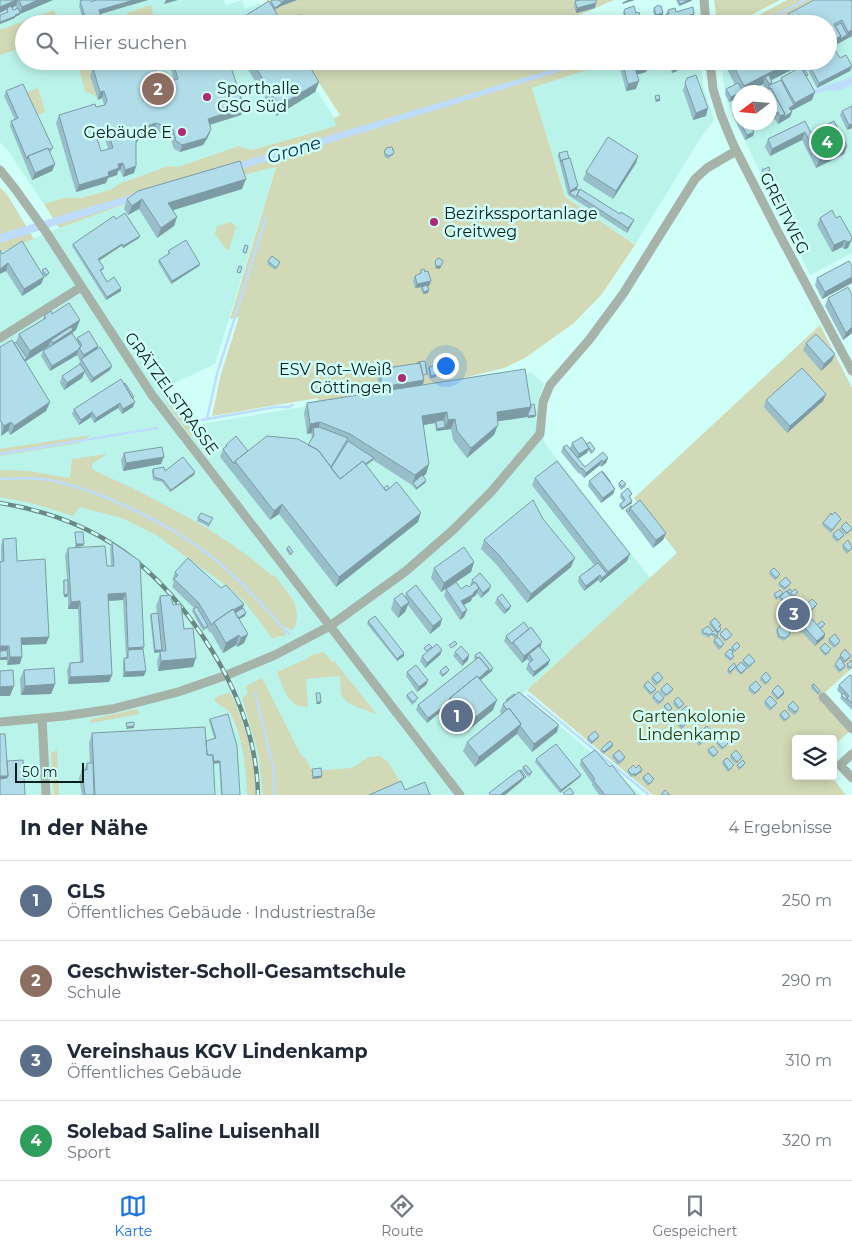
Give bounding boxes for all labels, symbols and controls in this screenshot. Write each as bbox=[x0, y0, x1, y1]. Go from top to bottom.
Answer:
search box bbox=[15, 15, 837, 70]
icon: search bbox=[33, 29, 61, 57]
text: Hier suchen bbox=[73, 31, 187, 54]
pin: 2 bbox=[142, 70, 174, 108]
place label: Sporthalle GSG Süd bbox=[217, 79, 299, 116]
north arrow bbox=[732, 85, 777, 130]
marker: Sporthalle GSG Süd bbox=[201, 91, 213, 103]
place label: Gebäude E bbox=[84, 123, 172, 142]
pin: 4 bbox=[811, 123, 843, 161]
marker: Gebäude E bbox=[176, 126, 188, 138]
water label: Grone bbox=[264, 131, 324, 169]
street label: GREITWEG bbox=[756, 169, 813, 257]
place label: Bezirkssportanlage Greitweg bbox=[444, 204, 598, 241]
marker: Bezirkssportanlage Greitweg bbox=[428, 216, 440, 228]
street label: GRÄTZELSTRASSE bbox=[121, 328, 223, 458]
your location bbox=[433, 353, 459, 379]
place label: ESV Rot–Weìß Göttingen bbox=[279, 360, 392, 397]
marker: ESV Rot–Weìß Göttingen bbox=[396, 372, 408, 384]
pin: 3 bbox=[778, 595, 810, 633]
pin: 1 bbox=[441, 697, 473, 735]
park label: Gartenkolonie Lindenkamp bbox=[632, 707, 746, 744]
map controls bbox=[792, 735, 837, 780]
button: layers bbox=[792, 735, 837, 780]
scale bar bbox=[15, 760, 84, 783]
text: 50 m bbox=[22, 763, 58, 781]
text: In der Nähe bbox=[20, 815, 148, 840]
text: 4 Ergebnisse bbox=[728, 818, 832, 837]
text: GLS bbox=[67, 880, 105, 903]
text: 1 bbox=[33, 891, 39, 910]
text: 250 m bbox=[782, 891, 832, 910]
text: Öffentliches Gebäude · Industriestraße bbox=[67, 903, 376, 922]
text: Geschwister-Scholl-Gesamtschule bbox=[67, 960, 406, 983]
text: 2 bbox=[31, 971, 41, 990]
text: 290 m bbox=[781, 971, 832, 990]
text: Schule bbox=[67, 983, 121, 1002]
text: Vereinshaus KGV Lindenkamp bbox=[67, 1040, 368, 1063]
text: 3 bbox=[31, 1051, 41, 1070]
text: 310 m bbox=[785, 1051, 832, 1070]
text: Öffentliches Gebäude bbox=[67, 1063, 242, 1082]
text: Solebad Saline Luisenhall bbox=[67, 1120, 320, 1143]
text: 4 bbox=[30, 1131, 42, 1150]
text: 320 m bbox=[782, 1131, 832, 1150]
text: Sport bbox=[67, 1143, 111, 1162]
tab: Karte bbox=[115, 1192, 152, 1240]
tab: Route bbox=[381, 1192, 423, 1240]
tab: Gespeichert bbox=[652, 1192, 737, 1240]

